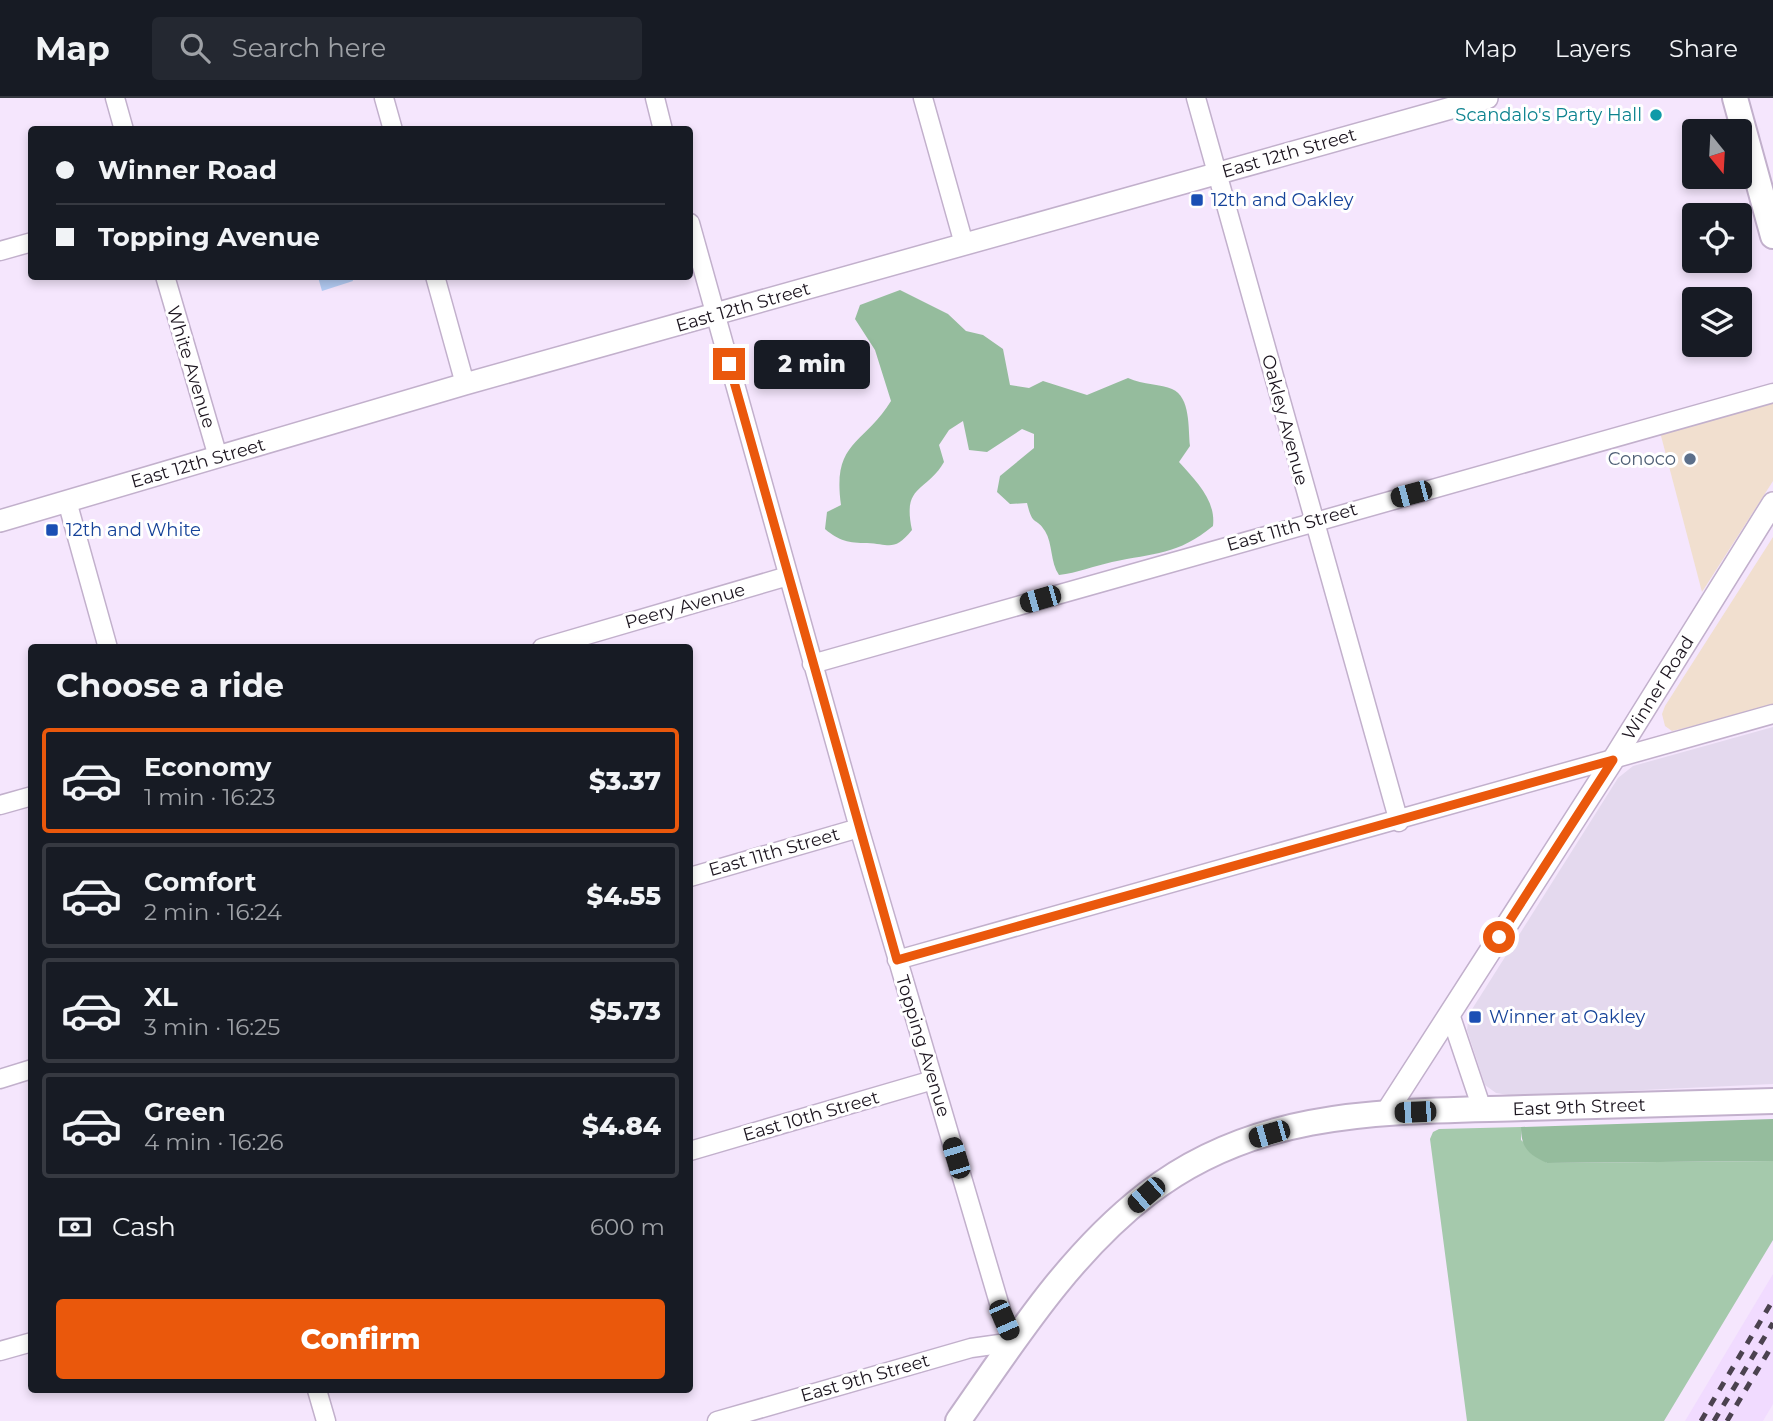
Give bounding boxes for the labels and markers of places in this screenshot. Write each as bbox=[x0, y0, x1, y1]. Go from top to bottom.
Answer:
place label: Scandalo's Party Hall bbox=[1455, 104, 1642, 126]
marker: Scandalo's Party Hall bbox=[1648, 107, 1664, 123]
place label: 12th and Oakley bbox=[1211, 189, 1354, 211]
marker: 12th and Oakley bbox=[1189, 192, 1205, 208]
place label: Conoco bbox=[1608, 448, 1676, 470]
marker: Conoco bbox=[1682, 451, 1698, 467]
place label: 12th and White bbox=[66, 519, 201, 541]
marker: 12th and White bbox=[44, 522, 60, 538]
place label: Winner at Oakley bbox=[1489, 1006, 1645, 1028]
marker: Winner at Oakley bbox=[1467, 1009, 1483, 1025]

